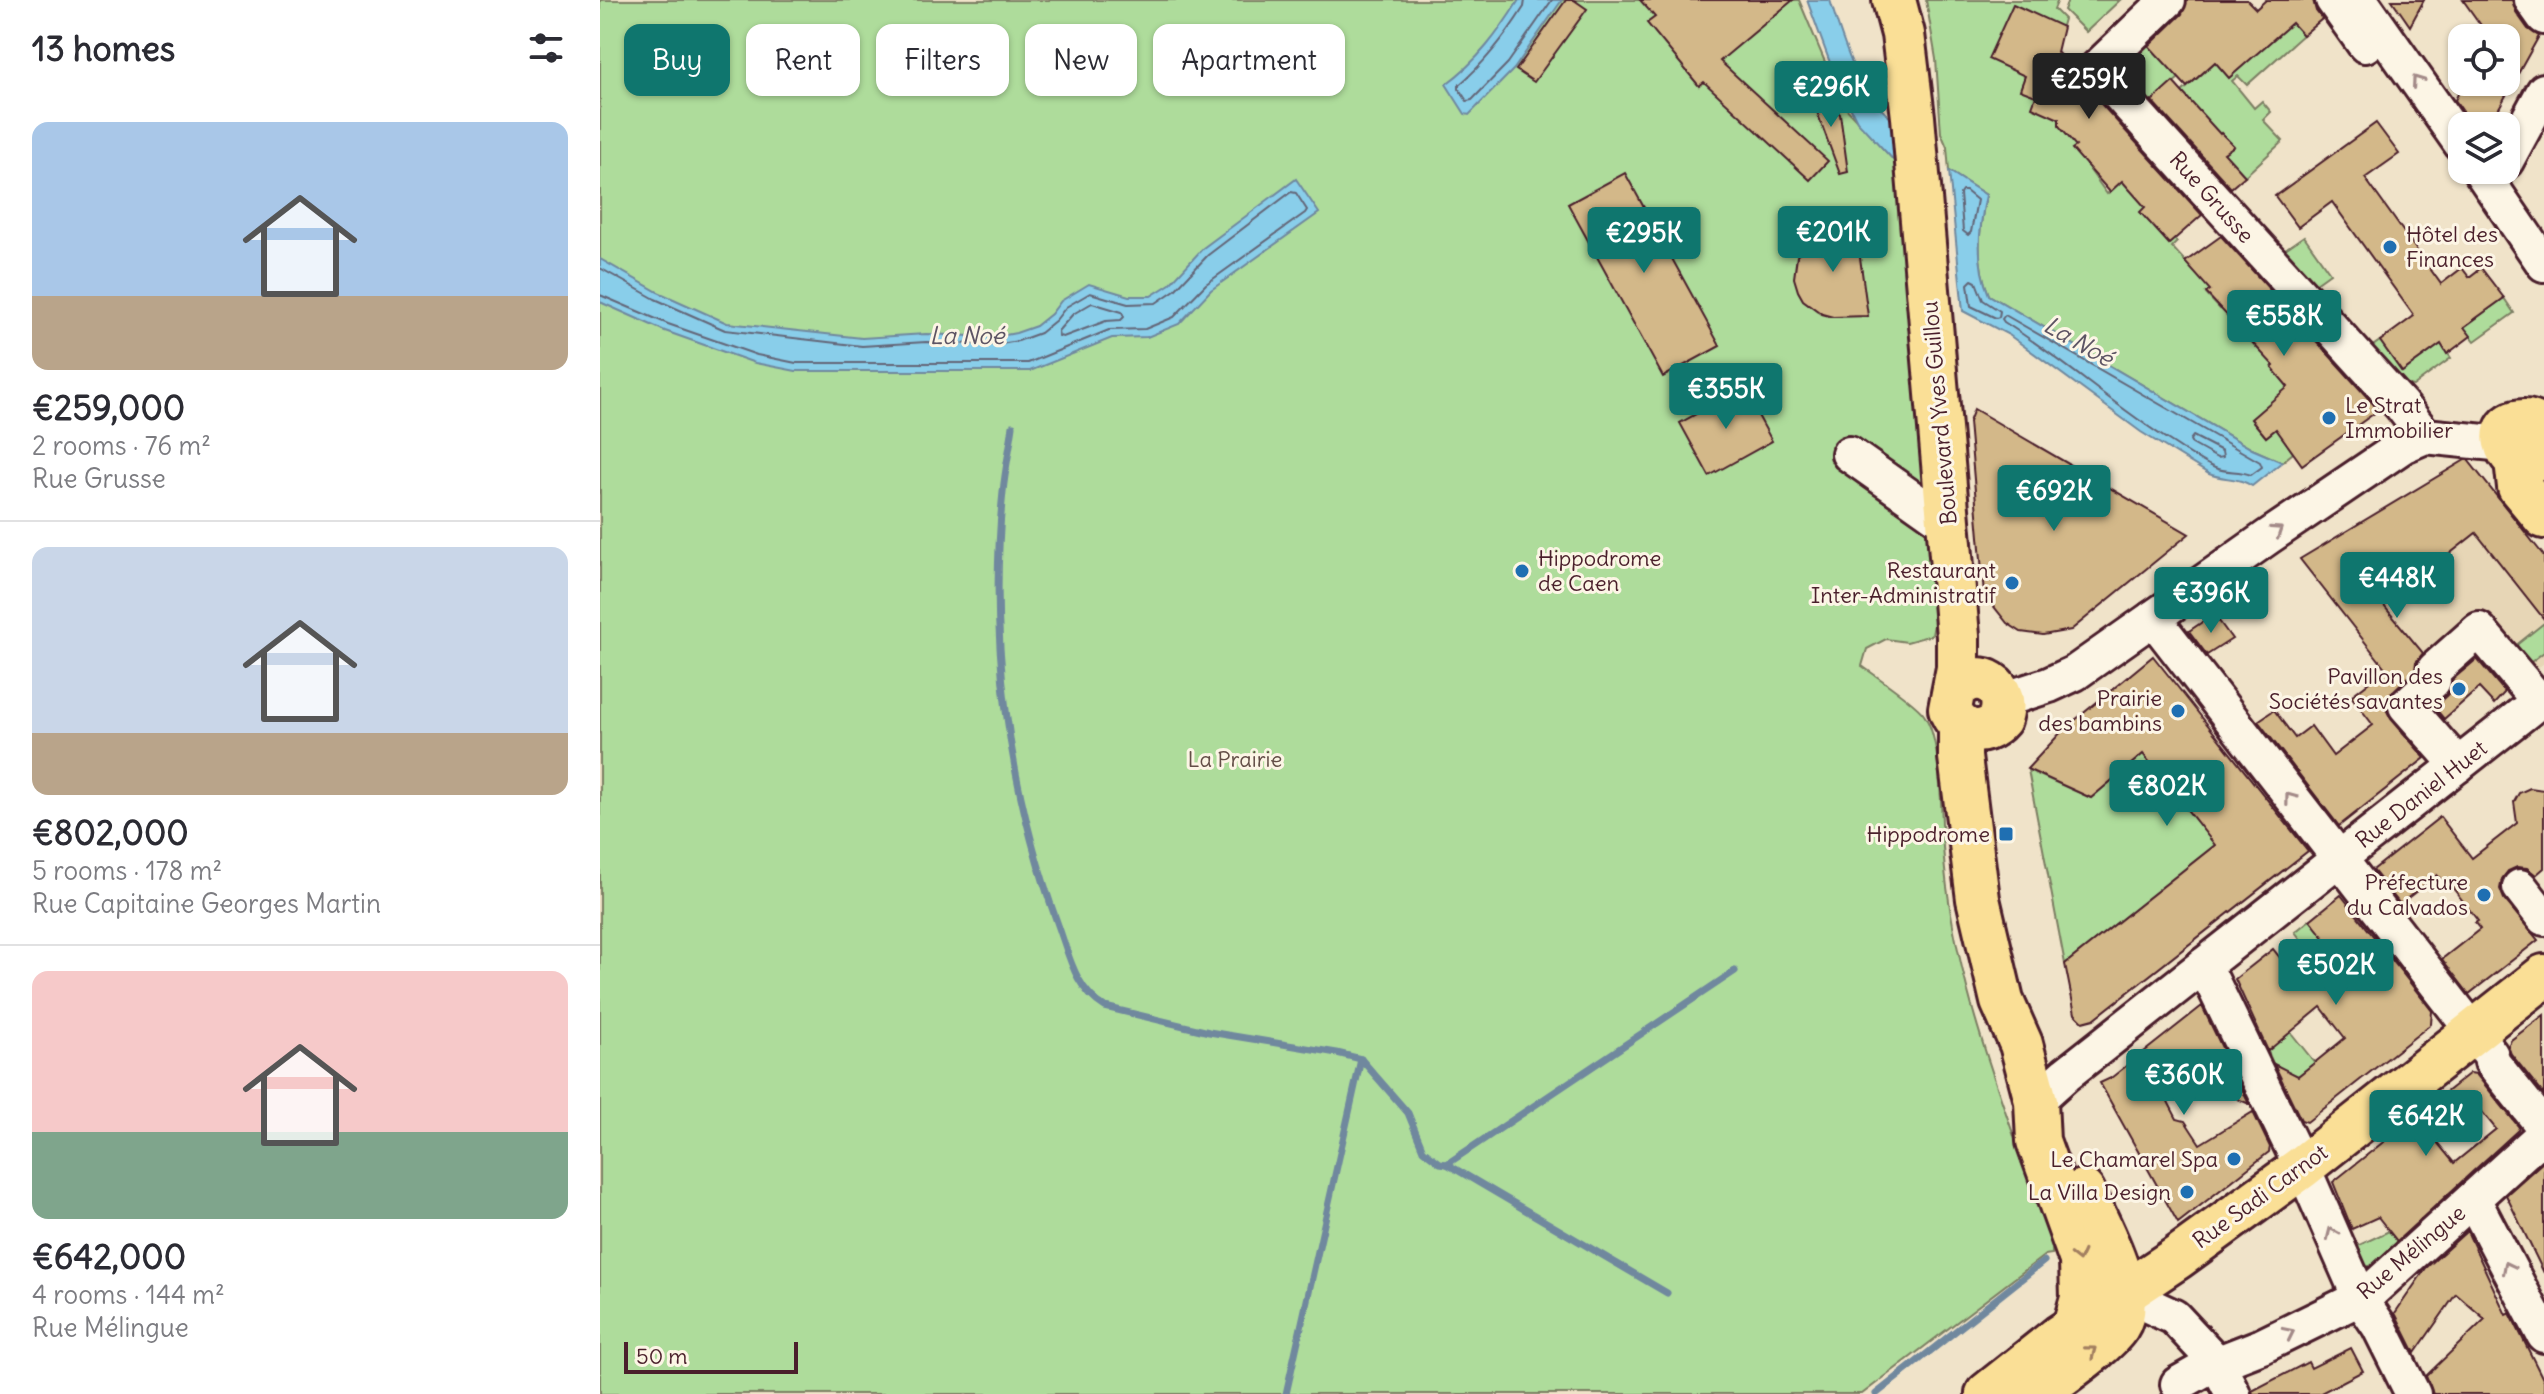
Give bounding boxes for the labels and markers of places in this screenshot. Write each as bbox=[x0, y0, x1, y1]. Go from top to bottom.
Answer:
pin: €259K bbox=[2033, 53, 2145, 121]
pin: €296K bbox=[1775, 61, 1887, 129]
pin: €201K bbox=[1777, 206, 1889, 274]
pin: €295K bbox=[1588, 207, 1700, 275]
place label: Hôtel des Finances bbox=[2406, 220, 2498, 273]
marker: Hôtel des Finances bbox=[2381, 238, 2399, 256]
pin: €558K bbox=[2228, 290, 2340, 358]
pin: €355K bbox=[1670, 363, 1782, 431]
place label: Le Strat Immobilier bbox=[2345, 391, 2453, 444]
marker: Le Strat Immobilier bbox=[2320, 409, 2338, 427]
pin: €692K bbox=[1998, 465, 2110, 533]
place label: Hippodrome de Caen bbox=[1538, 544, 1661, 597]
pin: €448K bbox=[2341, 552, 2453, 620]
place label: Restaurant Inter-Administratif bbox=[1811, 556, 1997, 609]
marker: Hippodrome de Caen bbox=[1513, 562, 1531, 580]
pin: €396K bbox=[2155, 567, 2267, 635]
marker: Restaurant Inter-Administratif bbox=[2003, 574, 2021, 592]
place label: Pavillon des Sociétés savantes bbox=[2269, 662, 2443, 715]
marker: Pavillon des Sociétés savantes bbox=[2450, 680, 2468, 698]
place label: Prairie des bambins bbox=[2038, 684, 2162, 737]
marker: Prairie des bambins bbox=[2169, 702, 2187, 720]
pin: €802K bbox=[2111, 760, 2223, 828]
place label: Hippodrome bbox=[1867, 820, 1990, 848]
marker: Hippodrome bbox=[1997, 825, 2015, 843]
place label: Préfecture du Calvados bbox=[2347, 868, 2468, 921]
marker: Préfecture du Calvados bbox=[2475, 886, 2493, 904]
pin: €502K bbox=[2280, 939, 2392, 1007]
pin: €360K bbox=[2128, 1049, 2240, 1117]
pin: €642K bbox=[2370, 1090, 2482, 1158]
place label: Le Chamarel Spa bbox=[2050, 1145, 2218, 1173]
marker: Le Chamarel Spa bbox=[2225, 1150, 2243, 1168]
place label: La Villa Design bbox=[2028, 1178, 2171, 1206]
marker: La Villa Design bbox=[2178, 1183, 2196, 1201]

